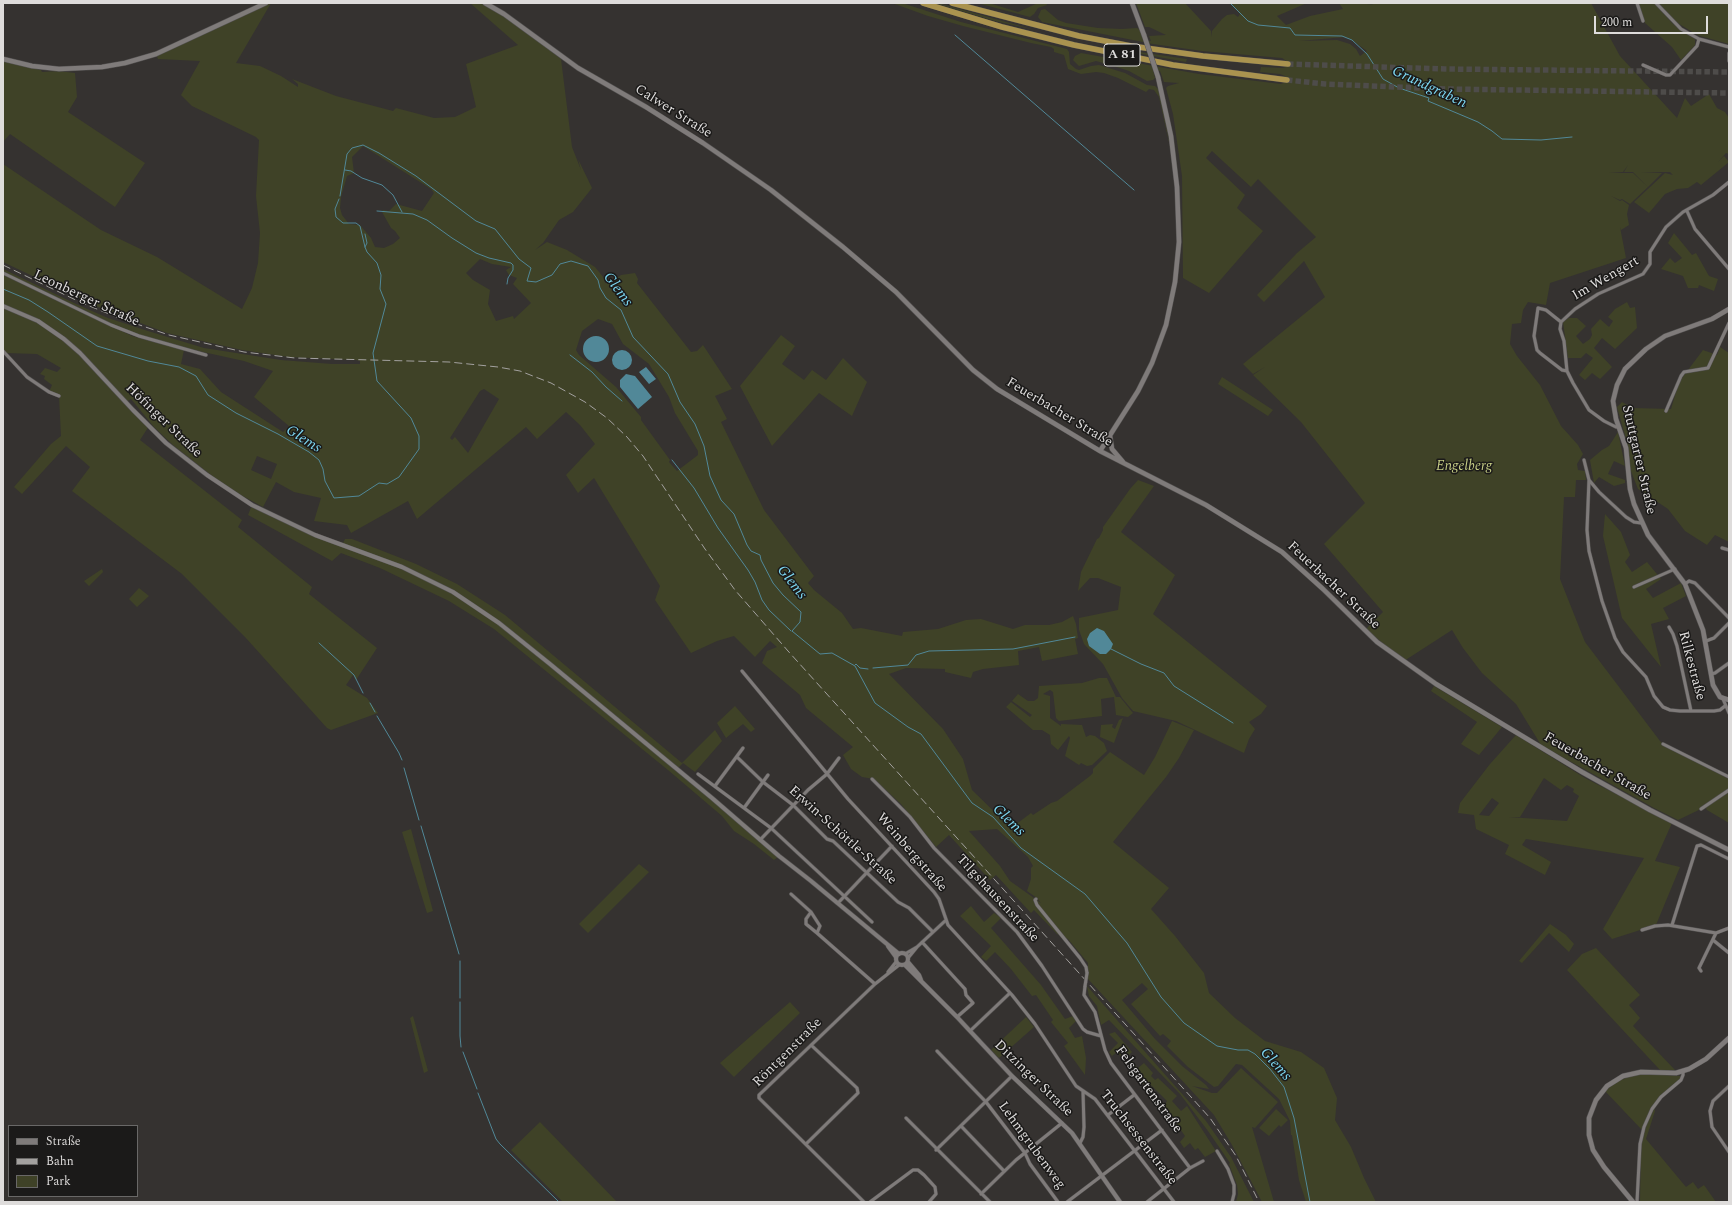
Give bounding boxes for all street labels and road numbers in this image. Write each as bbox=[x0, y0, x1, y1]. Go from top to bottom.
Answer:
road number: A 81 bbox=[1104, 44, 1140, 66]
street label: Calwer Straße bbox=[631, 82, 715, 142]
street label: Im Wengert bbox=[1570, 253, 1642, 305]
street label: Leonberger Straße bbox=[30, 267, 142, 331]
street label: Feuerbacher Straße bbox=[1003, 375, 1115, 451]
street label: Höfinger Straße bbox=[121, 380, 205, 462]
street label: Stuttgarter Straße bbox=[1617, 404, 1659, 516]
street label: Feuerbacher Straße bbox=[1283, 539, 1383, 633]
street label: Rilkestraße bbox=[1674, 630, 1708, 702]
street label: Feuerbacher Straße bbox=[1540, 729, 1654, 805]
street label: Erwin-Schöttle-Straße bbox=[784, 783, 900, 889]
street label: Weinbergstraße bbox=[872, 810, 950, 896]
street label: Tilgshausenstraße bbox=[952, 852, 1042, 946]
street label: Röntgenstraße bbox=[750, 1015, 826, 1091]
street label: Ditzinger Straße bbox=[990, 1037, 1076, 1121]
street label: Felsgartenstraße bbox=[1111, 1043, 1185, 1137]
street label: Truchsessenstraße bbox=[1096, 1087, 1180, 1189]
street label: Lehmgrubenweg bbox=[994, 1099, 1068, 1193]

